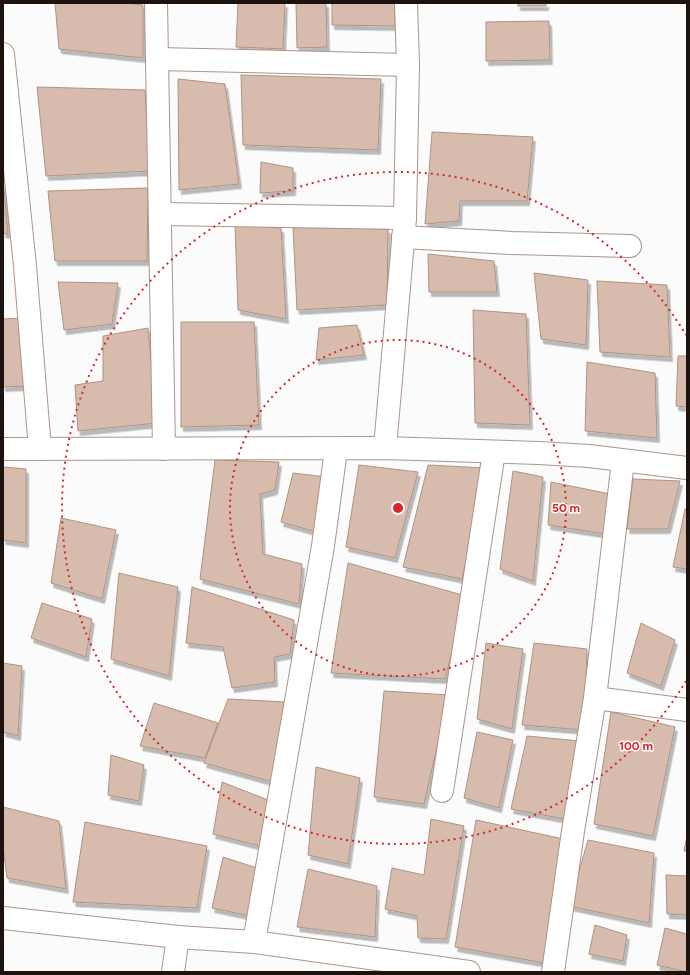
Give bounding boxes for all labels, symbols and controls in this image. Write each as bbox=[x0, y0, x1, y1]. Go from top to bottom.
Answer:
centre of rings bbox=[391, 501, 405, 515]
text: 50 m bbox=[552, 501, 580, 515]
text: 100 m bbox=[619, 739, 653, 753]

